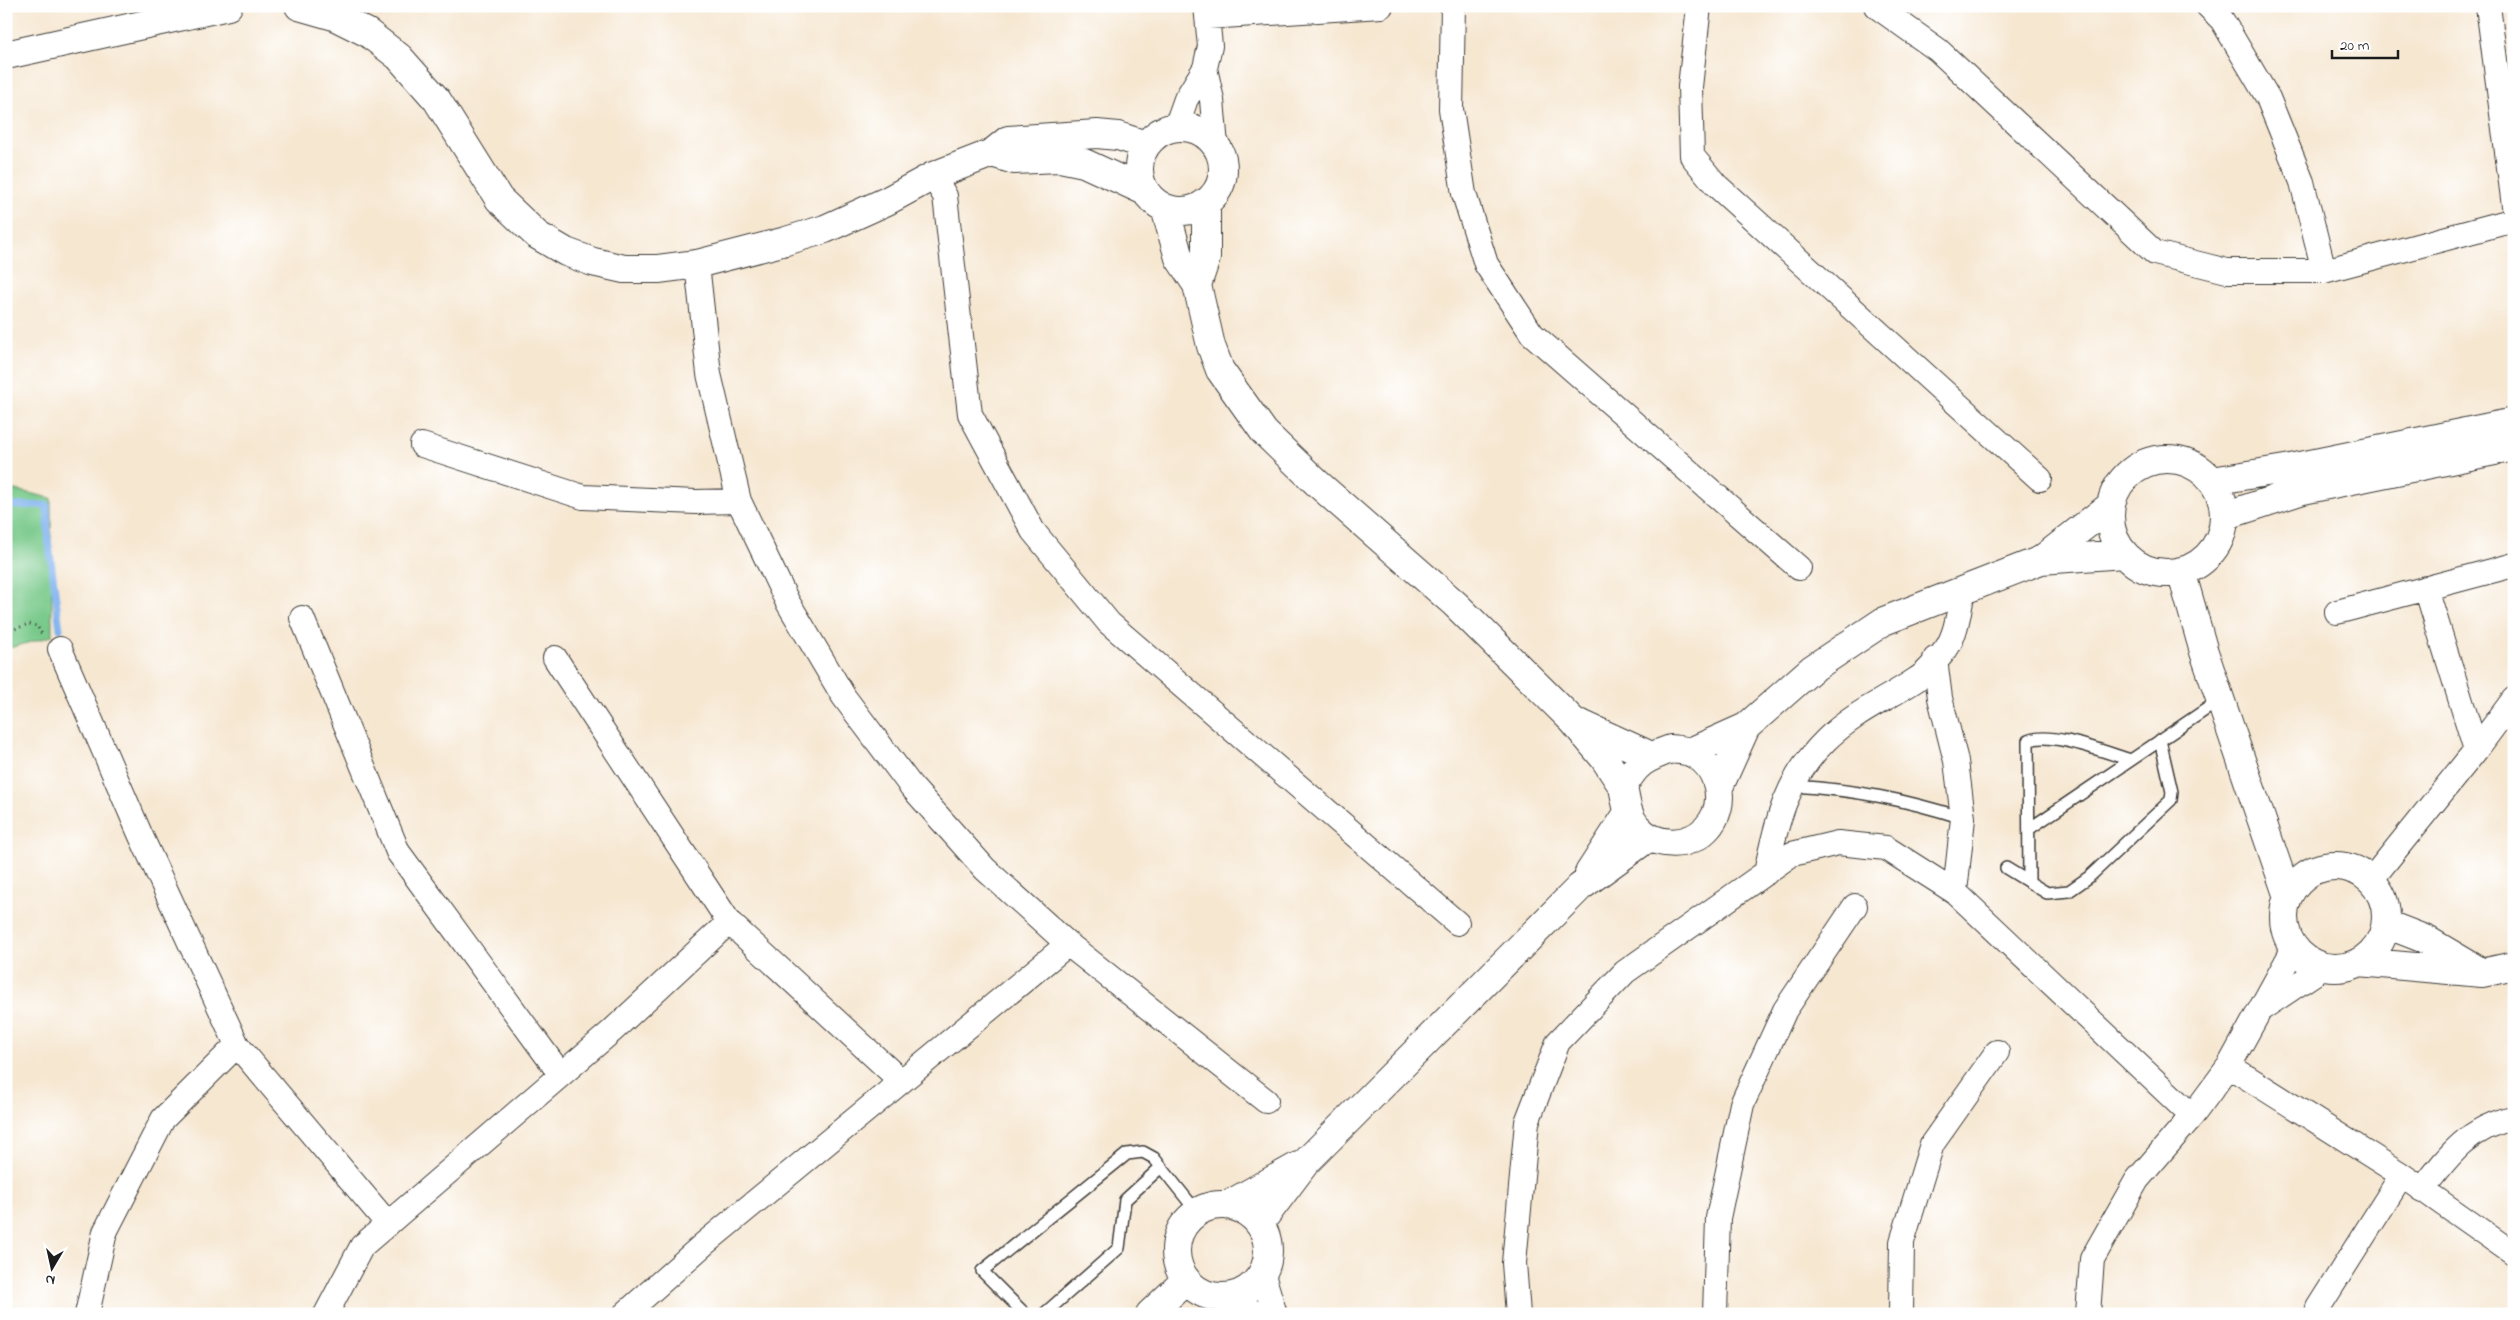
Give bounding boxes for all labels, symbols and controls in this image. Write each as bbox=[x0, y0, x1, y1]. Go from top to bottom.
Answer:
scale bar bbox=[2332, 28, 2399, 60]
text: 20 m bbox=[2340, 35, 2370, 57]
north arrow bbox=[28, 1242, 78, 1292]
text: N bbox=[44, 1268, 57, 1290]

